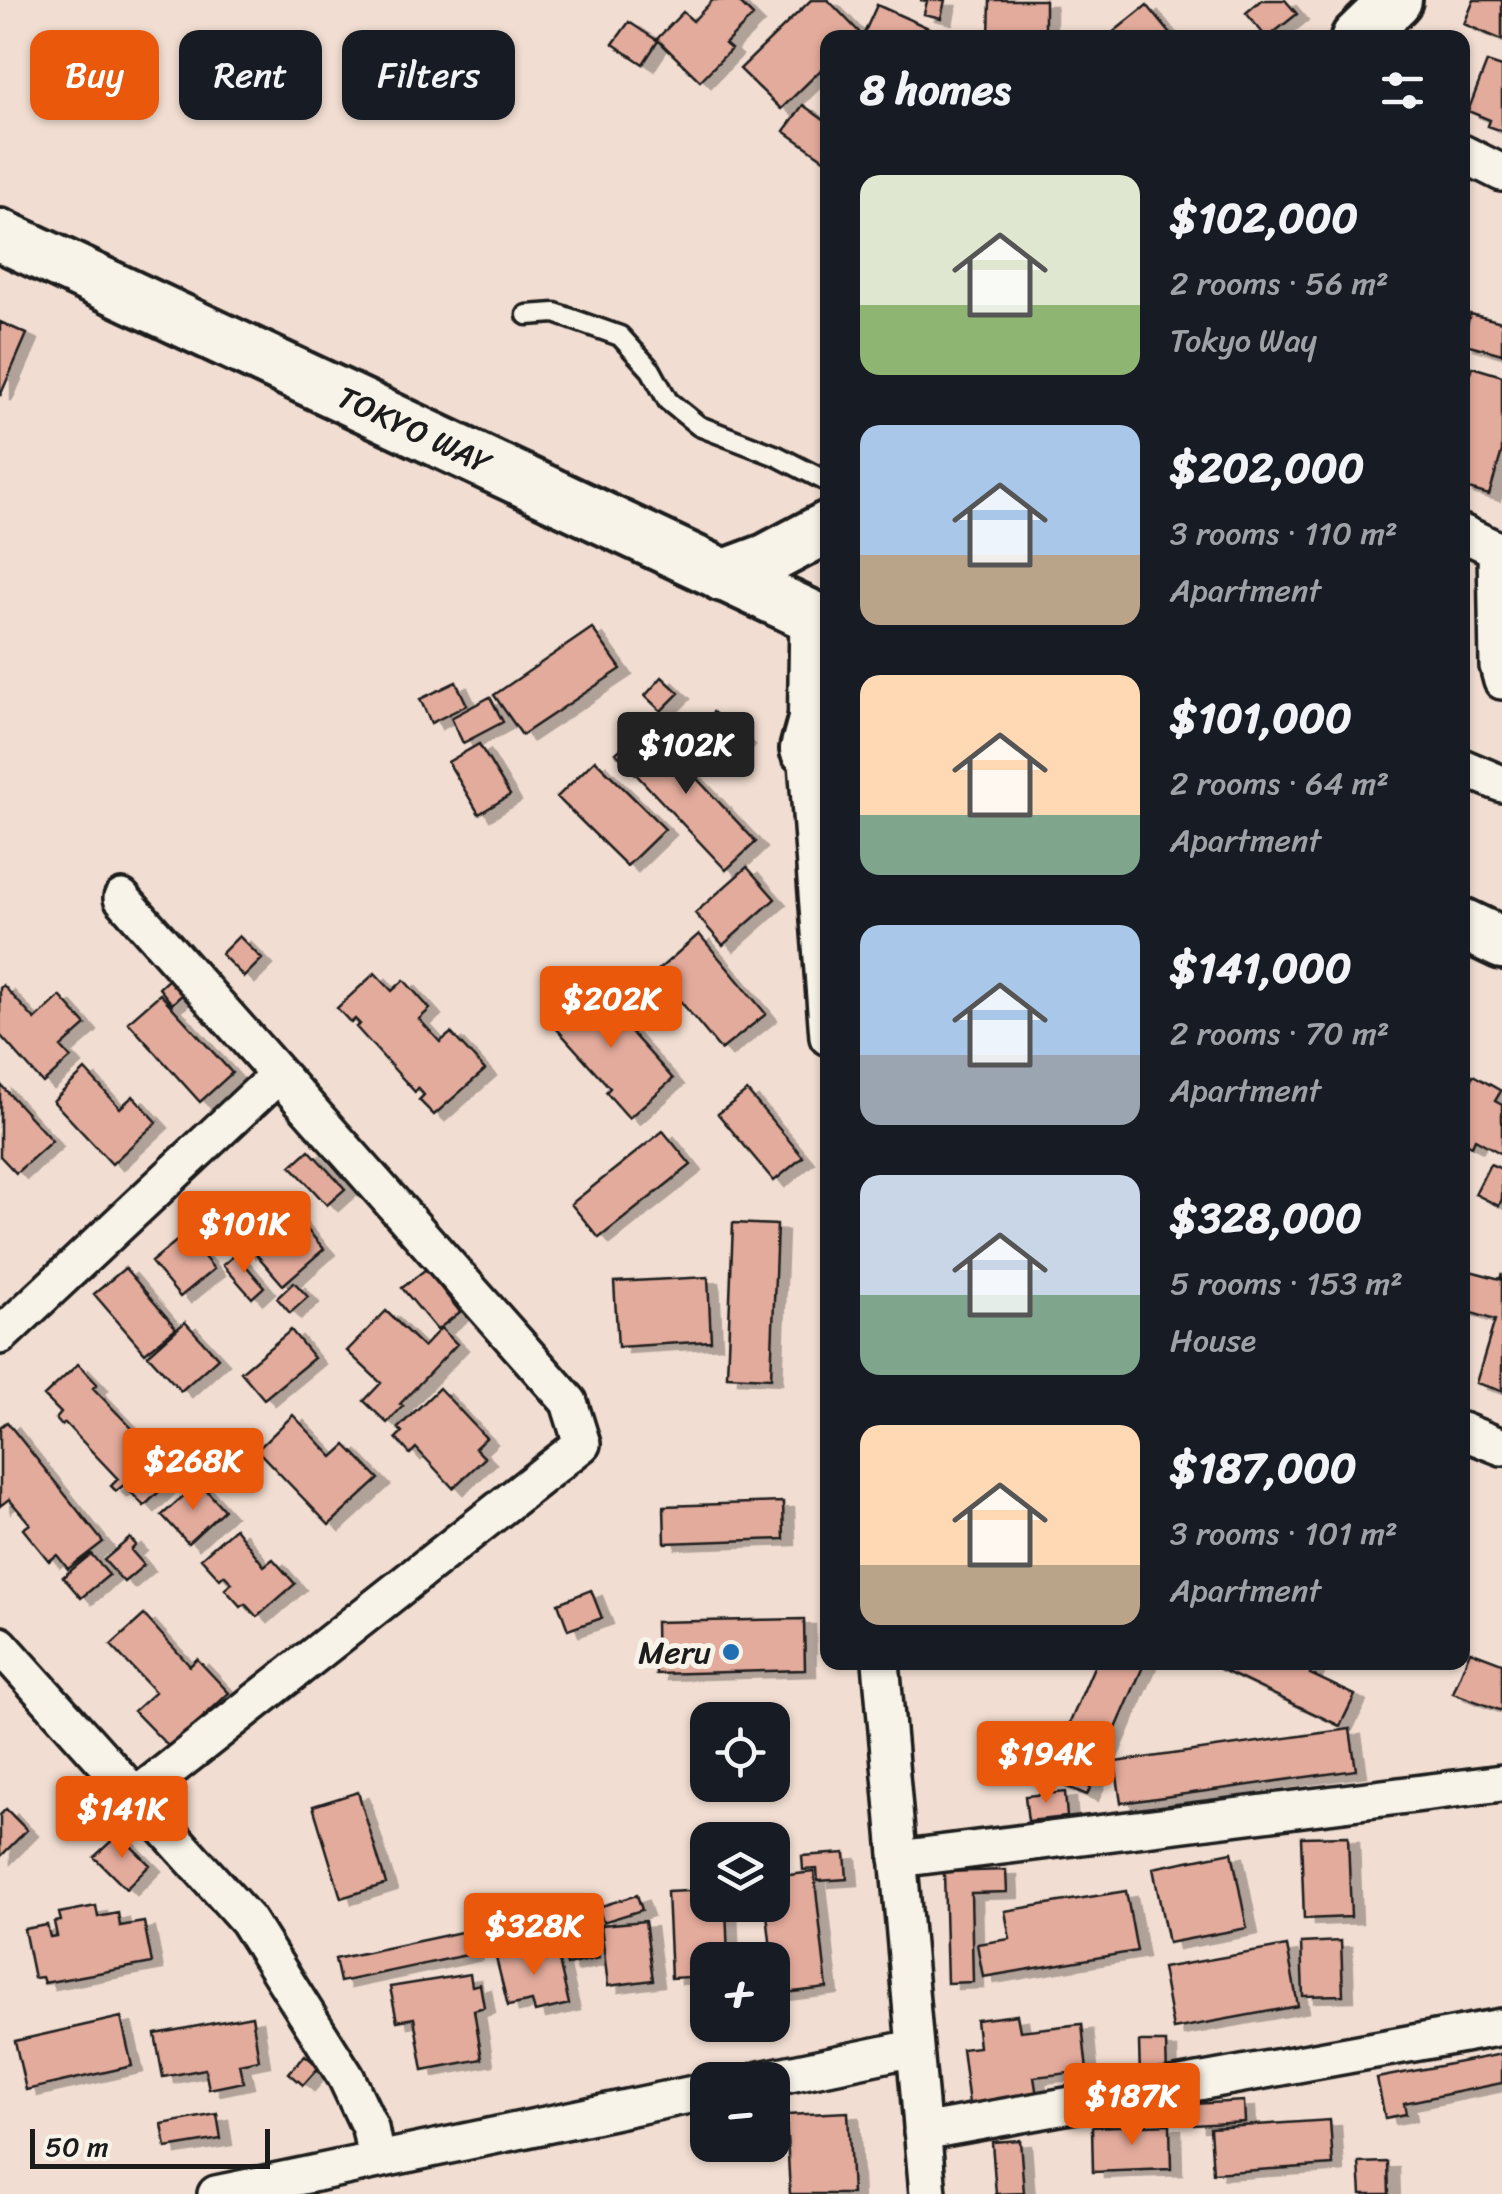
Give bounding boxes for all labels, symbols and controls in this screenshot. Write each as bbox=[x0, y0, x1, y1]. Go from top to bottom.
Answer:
chip: Buy bbox=[30, 30, 159, 120]
chip: Rent bbox=[179, 30, 322, 120]
chip: Filters bbox=[342, 30, 515, 120]
text: 8 homes bbox=[860, 53, 1011, 127]
icon: filters bbox=[1375, 63, 1430, 118]
text: $102,000 bbox=[1170, 181, 1358, 255]
icon: home bbox=[940, 215, 1060, 335]
text: 2 rooms · 56 m² bbox=[1170, 255, 1389, 312]
text: Tokyo Way bbox=[1170, 312, 1317, 369]
street label: TOKYO WAY bbox=[327, 369, 503, 491]
text: $202,000 bbox=[1170, 431, 1364, 505]
icon: home bbox=[940, 465, 1060, 585]
text: 3 rooms · 110 m² bbox=[1170, 505, 1398, 562]
text: Apartment bbox=[1170, 562, 1321, 619]
text: $101,000 bbox=[1170, 681, 1352, 755]
pin: $102K bbox=[616, 712, 756, 797]
icon: home bbox=[940, 715, 1060, 835]
text: $102K bbox=[639, 716, 733, 773]
text: 2 rooms · 64 m² bbox=[1170, 755, 1389, 812]
text: Apartment bbox=[1170, 812, 1321, 869]
text: $141,000 bbox=[1170, 931, 1351, 1005]
icon: home bbox=[940, 965, 1060, 1085]
pin: $202K bbox=[541, 966, 681, 1051]
text: $202K bbox=[562, 970, 660, 1027]
text: 2 rooms · 70 m² bbox=[1170, 1005, 1389, 1062]
text: Apartment bbox=[1170, 1062, 1321, 1119]
text: $328,000 bbox=[1170, 1181, 1362, 1255]
pin: $101K bbox=[174, 1191, 314, 1276]
text: $101K bbox=[200, 1195, 288, 1252]
icon: home bbox=[940, 1215, 1060, 1335]
text: 5 rooms · 153 m² bbox=[1170, 1255, 1403, 1312]
text: House bbox=[1170, 1312, 1256, 1369]
pin: $268K bbox=[123, 1428, 263, 1513]
text: $187,000 bbox=[1170, 1431, 1357, 1505]
text: $268K bbox=[145, 1432, 241, 1489]
icon: home bbox=[940, 1465, 1060, 1585]
text: 3 rooms · 101 m² bbox=[1170, 1505, 1398, 1562]
text: Apartment bbox=[1170, 1562, 1321, 1619]
place label: Meru bbox=[638, 1624, 711, 1681]
marker: Meru bbox=[720, 1641, 742, 1663]
map controls bbox=[690, 1702, 790, 2162]
button: locate bbox=[690, 1702, 790, 1802]
pin: $194K bbox=[976, 1721, 1116, 1806]
text: $194K bbox=[999, 1725, 1093, 1782]
pin: $141K bbox=[52, 1776, 192, 1861]
text: $141K bbox=[78, 1780, 166, 1837]
button: layers bbox=[690, 1822, 790, 1922]
pin: $328K bbox=[464, 1893, 604, 1978]
text: $328K bbox=[486, 1897, 582, 1954]
button: + bbox=[690, 1942, 790, 2042]
button: − bbox=[690, 2062, 790, 2162]
pin: $187K bbox=[1062, 2063, 1202, 2148]
text: $187K bbox=[1086, 2067, 1178, 2124]
text: 50 m bbox=[45, 2122, 109, 2171]
scale bar bbox=[30, 2124, 270, 2168]

